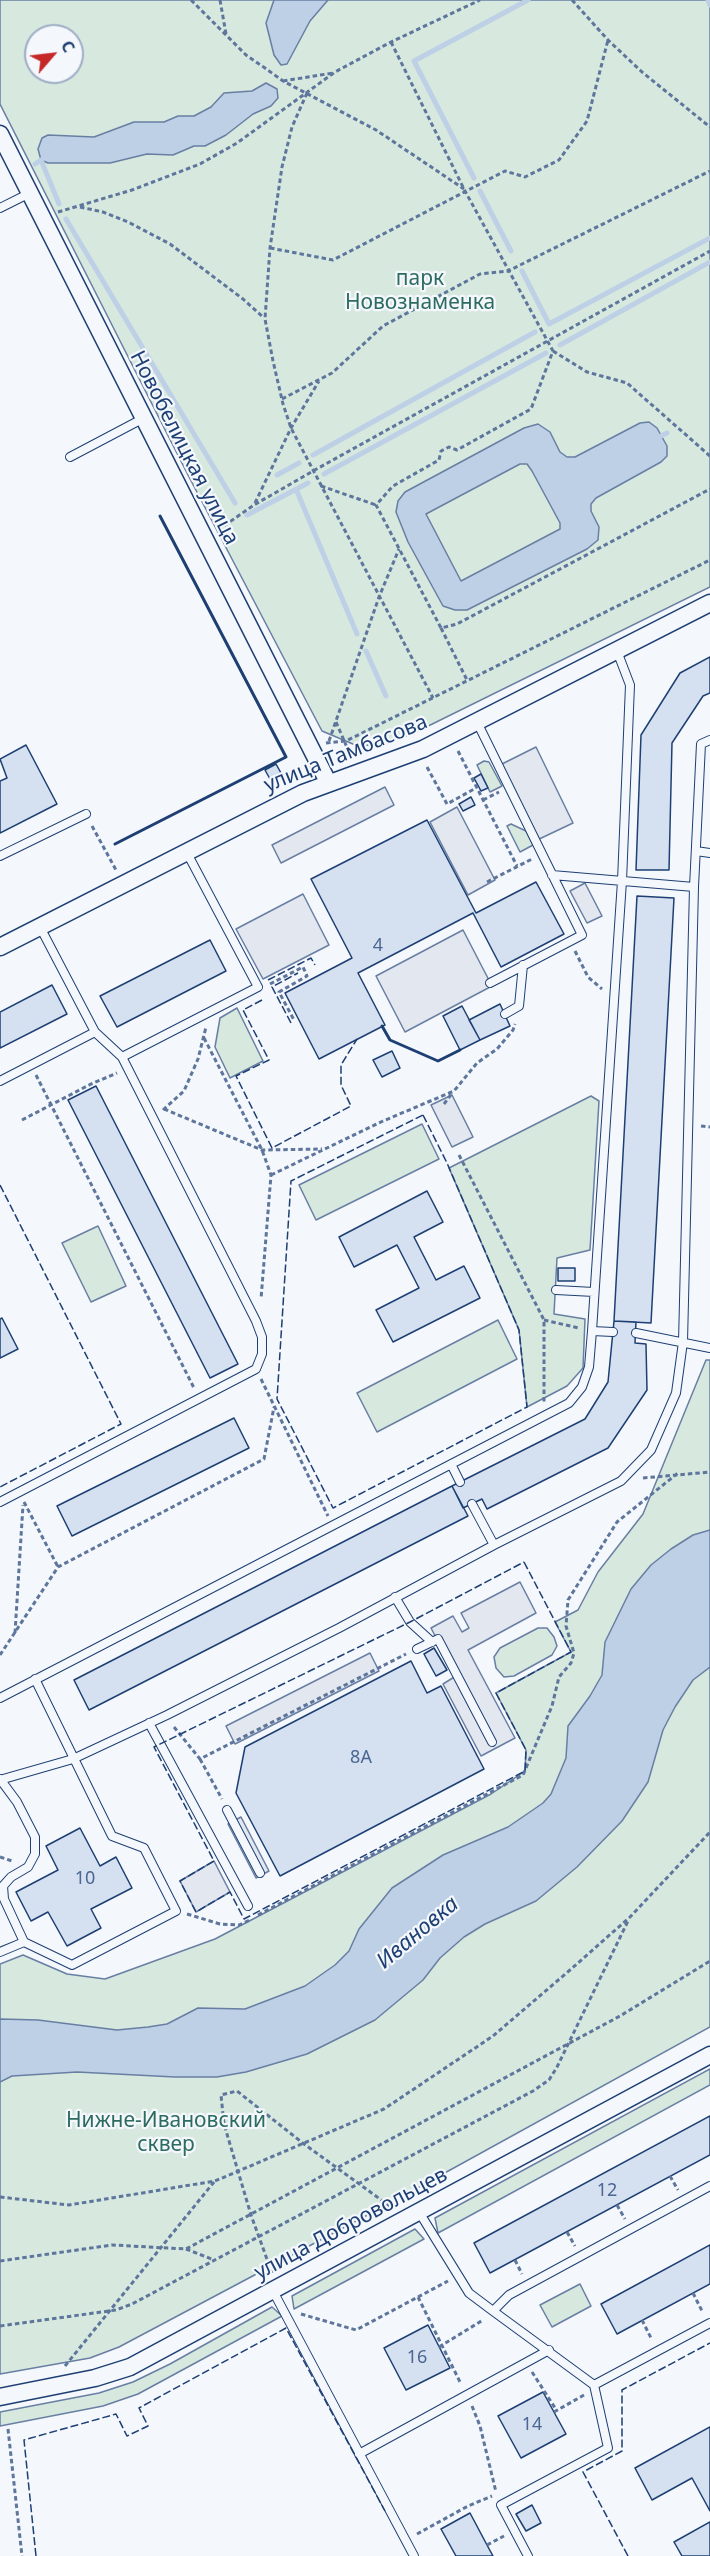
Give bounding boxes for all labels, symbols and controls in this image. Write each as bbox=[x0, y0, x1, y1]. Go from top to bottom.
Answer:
north arrow bbox=[24, 24, 84, 84]
text: С bbox=[56, 37, 80, 56]
park label: парк Новознаменка bbox=[345, 266, 495, 316]
street label: Новобелицкая улица bbox=[124, 347, 244, 549]
street label: улица Тамбасова bbox=[261, 710, 431, 798]
house number: 4 bbox=[373, 935, 383, 957]
house number: 8А bbox=[350, 1747, 372, 1769]
house number: 10 bbox=[75, 1868, 95, 1890]
water label: Ивановка bbox=[372, 1891, 464, 1975]
park label: Нижне-Ивановский сквер bbox=[66, 2108, 266, 2158]
street label: улица Добровольцев bbox=[250, 2162, 452, 2286]
house number: 12 bbox=[597, 2180, 617, 2202]
house number: 16 bbox=[407, 2347, 427, 2369]
house number: 14 bbox=[522, 2414, 542, 2436]

